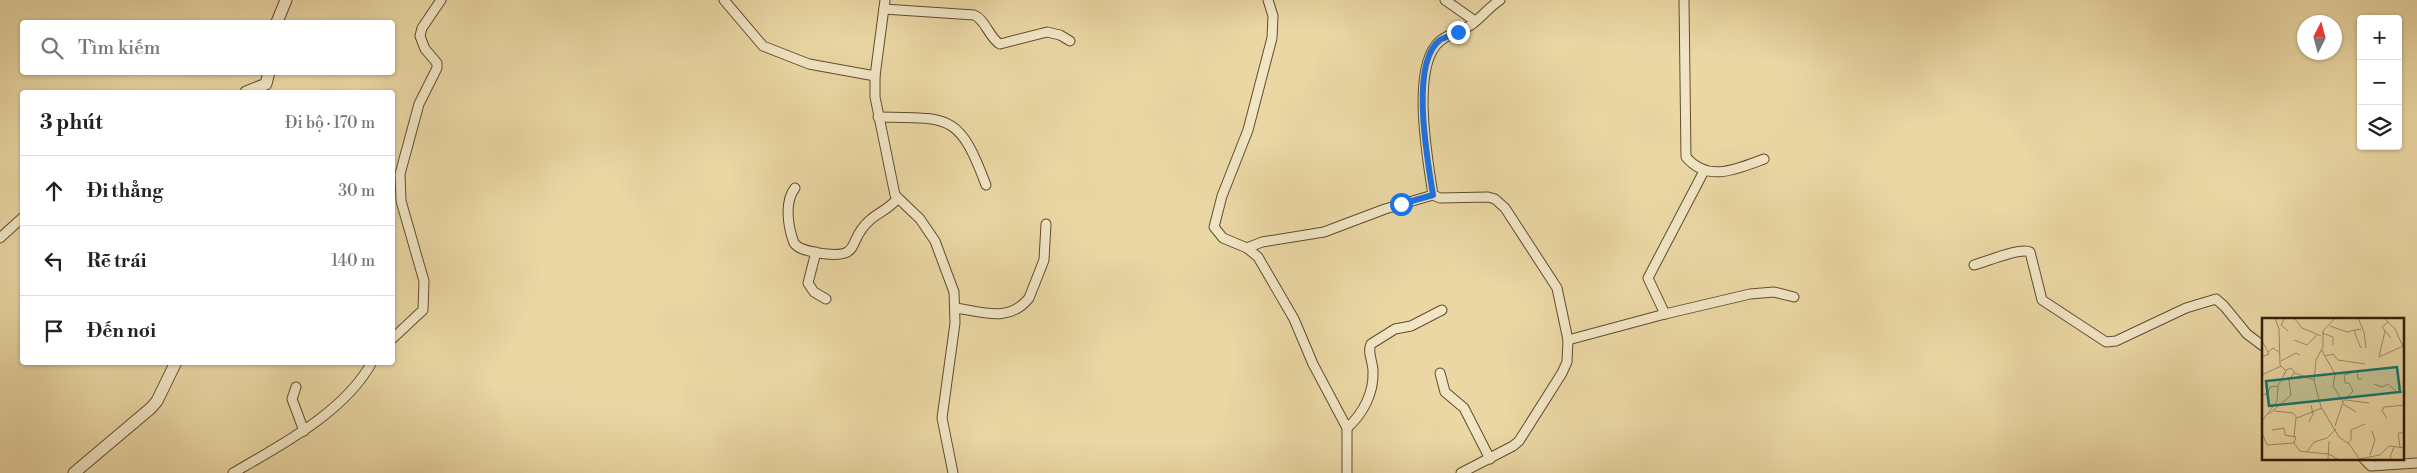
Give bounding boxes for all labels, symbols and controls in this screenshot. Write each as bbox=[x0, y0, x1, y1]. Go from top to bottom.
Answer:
north arrow bbox=[2297, 15, 2342, 60]
map controls bbox=[2357, 15, 2402, 150]
button: + bbox=[2357, 15, 2402, 60]
search box bbox=[20, 20, 395, 75]
route end bbox=[1447, 21, 1470, 44]
icon: search bbox=[38, 34, 66, 62]
text: Tìm kiếm bbox=[78, 36, 161, 60]
button: − bbox=[2357, 60, 2402, 105]
button: layers bbox=[2357, 105, 2402, 150]
text: 3 phút bbox=[40, 110, 103, 136]
text: Đi bộ · 170 m bbox=[285, 113, 375, 133]
icon: ahead bbox=[40, 177, 68, 205]
text: Đi thẳng bbox=[87, 179, 163, 203]
text: 30 m bbox=[338, 181, 375, 201]
route start bbox=[1390, 193, 1413, 216]
icon: left bbox=[40, 247, 68, 275]
text: Rẽ trái bbox=[87, 249, 147, 273]
text: 140 m bbox=[331, 251, 375, 271]
icon: arrive bbox=[40, 317, 68, 345]
inset map bbox=[2262, 318, 2404, 460]
text: Đến nơi bbox=[87, 319, 156, 343]

